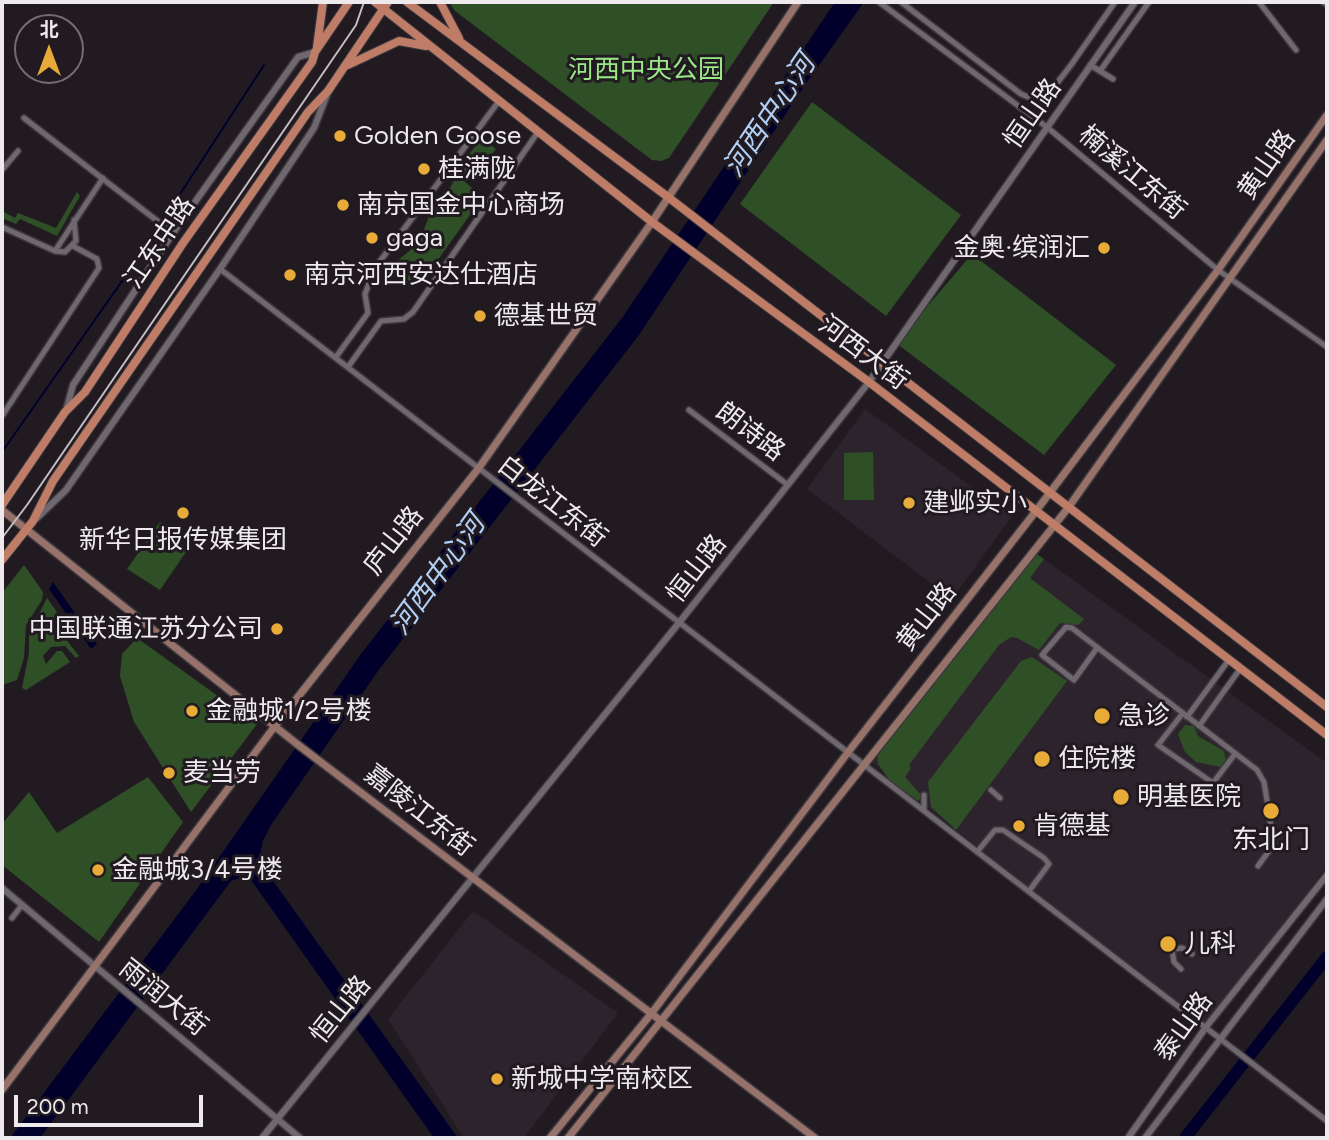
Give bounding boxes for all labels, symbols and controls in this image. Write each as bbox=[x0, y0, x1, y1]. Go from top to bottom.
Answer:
north arrow bbox=[14, 14, 84, 84]
text: 北 bbox=[39, 18, 59, 41]
water label: 河西中心河 bbox=[717, 49, 823, 183]
park label: 河西中央公园 bbox=[568, 54, 724, 86]
street label: 恒山路 bbox=[998, 73, 1068, 155]
street label: 楠溪江东街 bbox=[1072, 119, 1192, 227]
place label: Golden Goose bbox=[354, 120, 521, 152]
street label: 黄山路 bbox=[1232, 124, 1302, 206]
marker: Golden Goose bbox=[332, 128, 348, 144]
place label: 桂满陇 bbox=[438, 153, 516, 185]
marker: 桂满陇 bbox=[416, 161, 432, 177]
place label: 南京国金中心商场 bbox=[357, 189, 565, 221]
street label: 江东中路 bbox=[118, 191, 202, 295]
marker: 南京国金中心商场 bbox=[335, 197, 351, 213]
place label: gaga bbox=[386, 222, 443, 254]
marker: gaga bbox=[364, 230, 380, 246]
place label: 金奥·缤润汇 bbox=[953, 232, 1090, 264]
marker: 金奥·缤润汇 bbox=[1096, 240, 1112, 256]
place label: 南京河西安达仕酒店 bbox=[304, 259, 538, 291]
marker: 南京河西安达仕酒店 bbox=[282, 267, 298, 283]
place label: 德基世贸 bbox=[494, 300, 598, 332]
marker: 德基世贸 bbox=[472, 308, 488, 324]
street label: 河西大街 bbox=[812, 309, 914, 397]
street label: 朗诗路 bbox=[709, 396, 791, 468]
street label: 白龙江东街 bbox=[491, 450, 613, 554]
place label: 建邺实小 bbox=[923, 487, 1027, 519]
marker: 建邺实小 bbox=[901, 495, 917, 511]
street label: 庐山路 bbox=[358, 501, 430, 581]
marker: 新华日报传媒集团 bbox=[175, 505, 191, 521]
water label: 河西中心河 bbox=[383, 508, 493, 642]
place label: 新华日报传媒集团 bbox=[79, 524, 287, 556]
street label: 恒山路 bbox=[661, 529, 733, 609]
street label: 黄山路 bbox=[891, 577, 963, 657]
place label: 中国联通江苏分公司 bbox=[29, 613, 263, 645]
marker: 中国联通江苏分公司 bbox=[269, 621, 285, 637]
place label: 金融城1/2号楼 bbox=[206, 695, 371, 727]
place label: 急诊 bbox=[1118, 700, 1170, 732]
marker: 金融城1/2号楼 bbox=[184, 703, 200, 719]
marker: 急诊 bbox=[1092, 706, 1112, 726]
place label: 住院楼 bbox=[1058, 743, 1136, 775]
marker: 住院楼 bbox=[1032, 749, 1052, 769]
place label: 麦当劳 bbox=[183, 757, 261, 789]
street label: 嘉陵江东街 bbox=[358, 759, 480, 863]
marker: 麦当劳 bbox=[161, 765, 177, 781]
place label: 明基医院 bbox=[1137, 781, 1241, 813]
marker: 明基医院 bbox=[1111, 787, 1131, 807]
marker: 东北门 bbox=[1261, 801, 1281, 821]
place label: 肯德基 bbox=[1033, 810, 1111, 842]
marker: 肯德基 bbox=[1011, 818, 1027, 834]
place label: 东北门 bbox=[1232, 824, 1310, 856]
place label: 金融城3/4号楼 bbox=[112, 854, 282, 886]
marker: 金融城3/4号楼 bbox=[90, 862, 106, 878]
place label: 儿科 bbox=[1184, 928, 1236, 960]
marker: 儿科 bbox=[1158, 934, 1178, 954]
street label: 雨润大街 bbox=[113, 953, 213, 1043]
street label: 恒山路 bbox=[304, 970, 378, 1050]
street label: 泰山路 bbox=[1148, 986, 1220, 1068]
place label: 新城中学南校区 bbox=[511, 1063, 693, 1095]
marker: 新城中学南校区 bbox=[489, 1071, 505, 1087]
scale bar bbox=[18, 1080, 206, 1124]
text: 200 m bbox=[27, 1094, 89, 1119]

